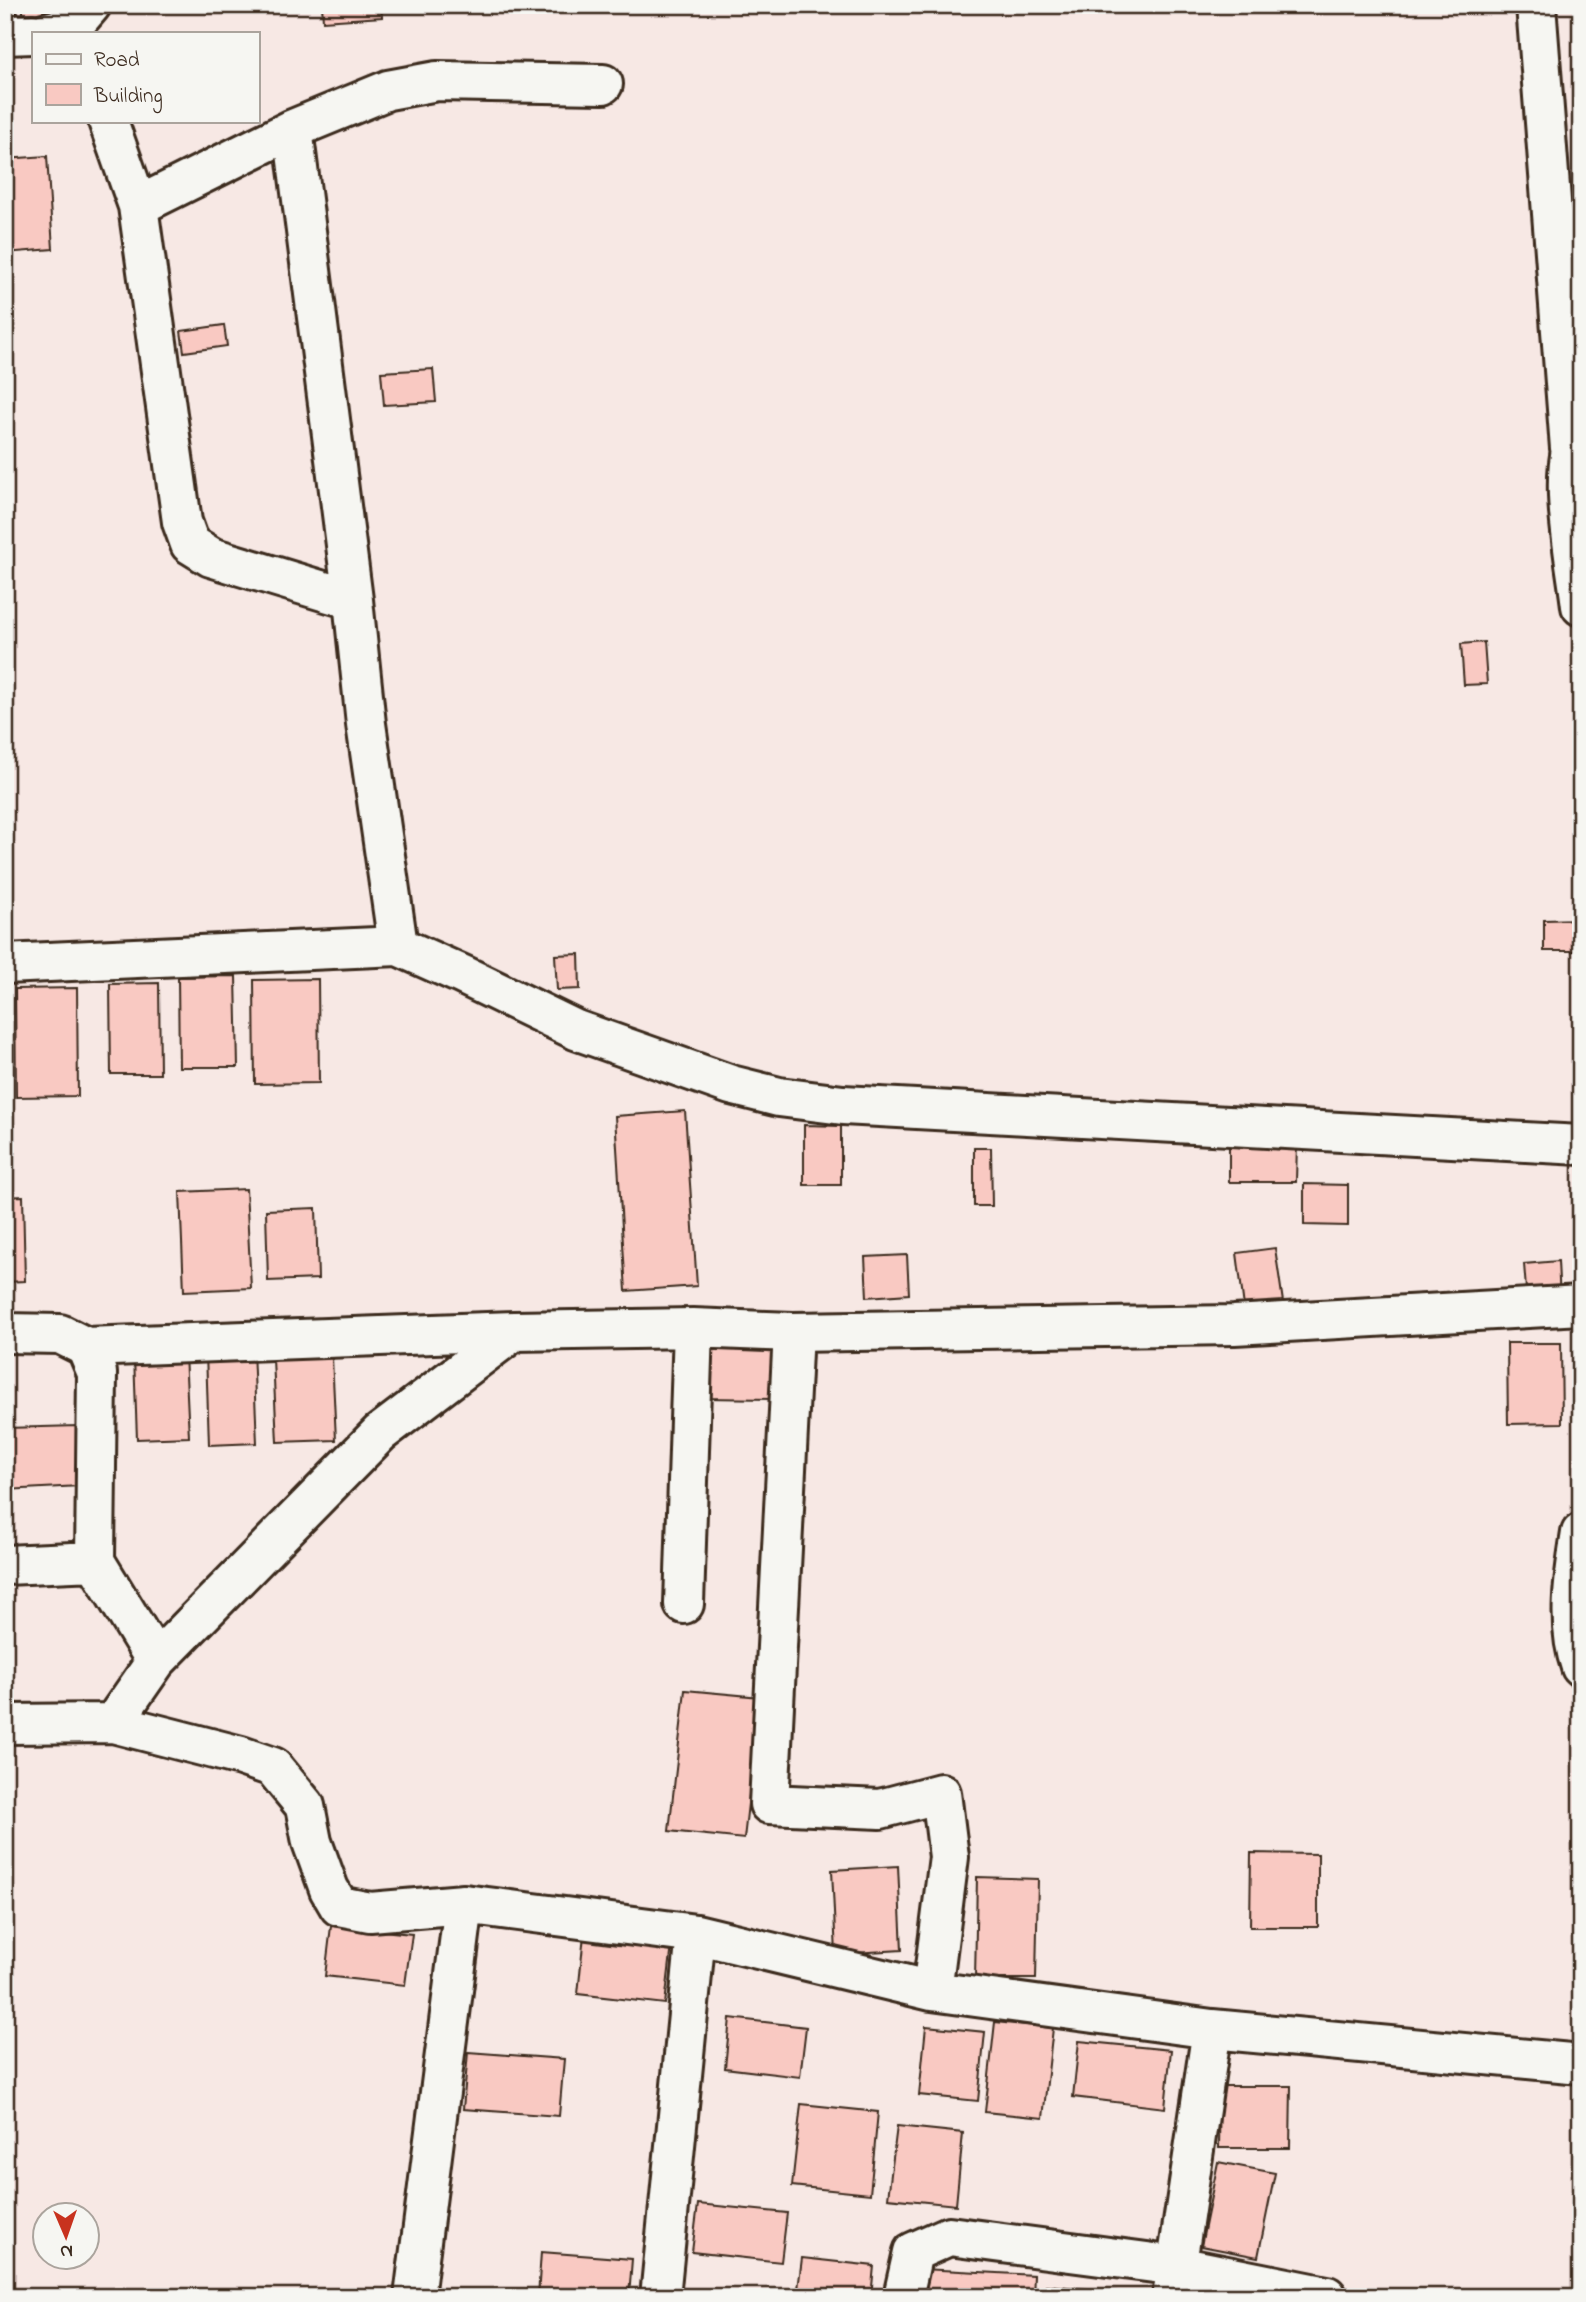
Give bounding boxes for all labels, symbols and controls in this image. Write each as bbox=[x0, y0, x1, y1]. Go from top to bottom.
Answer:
legend bbox=[32, 32, 259, 122]
text: Road bbox=[94, 46, 140, 76]
text: Building bbox=[93, 82, 163, 114]
north arrow bbox=[32, 2200, 102, 2270]
text: N bbox=[59, 2237, 73, 2264]

